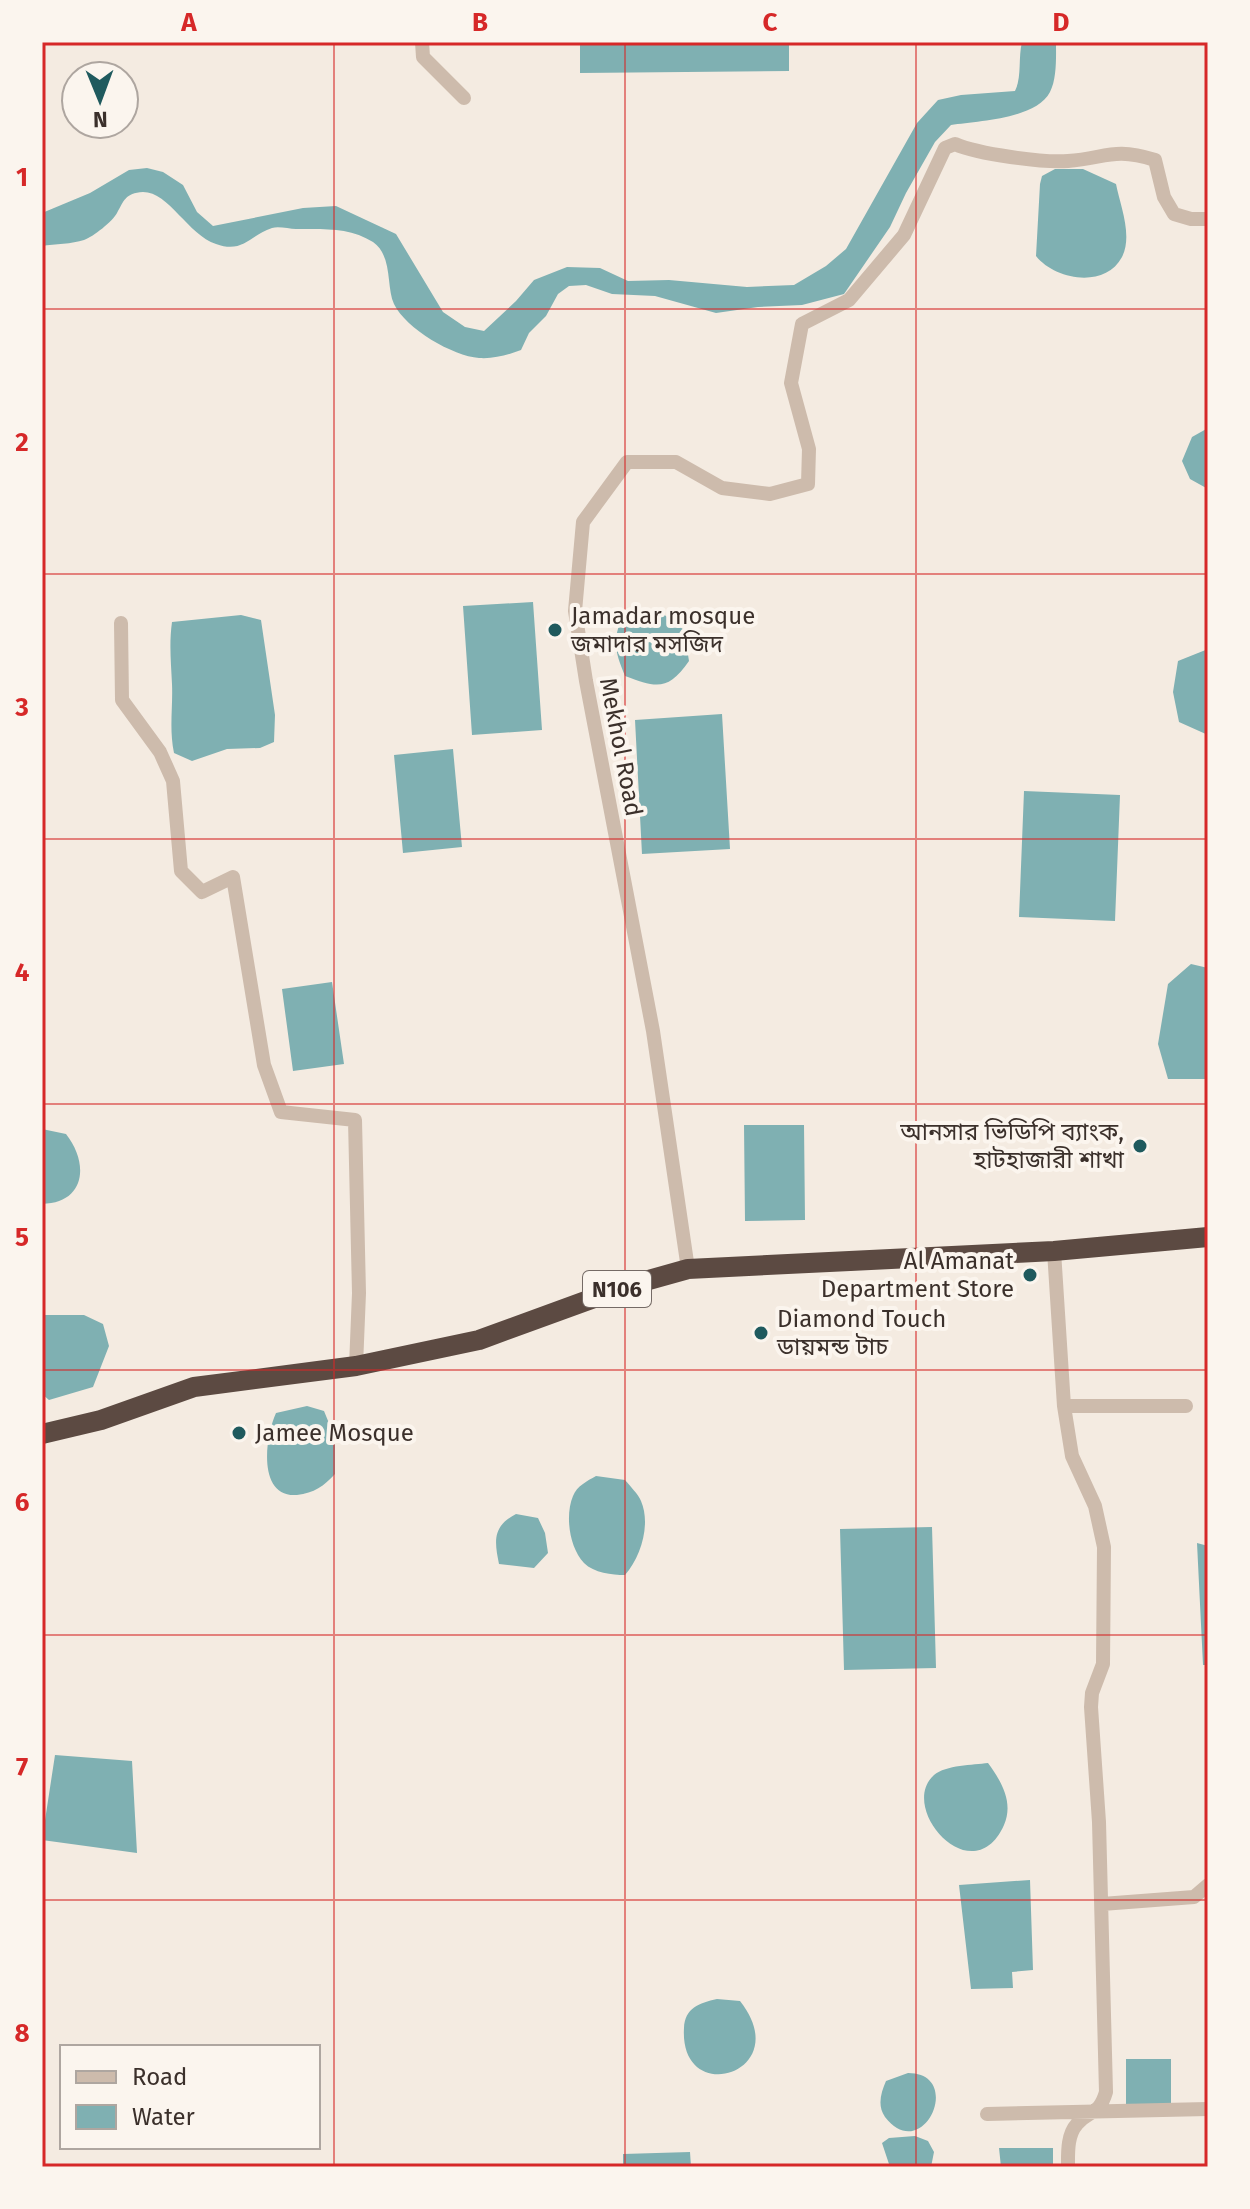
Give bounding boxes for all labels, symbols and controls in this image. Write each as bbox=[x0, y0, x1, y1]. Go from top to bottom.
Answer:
text: A bbox=[180, 7, 197, 38]
text: B bbox=[472, 7, 488, 38]
text: C bbox=[763, 7, 778, 38]
text: D bbox=[1053, 7, 1070, 38]
north arrow bbox=[60, 60, 140, 140]
text: N bbox=[93, 106, 108, 133]
text: 1 bbox=[16, 162, 28, 193]
text: 2 bbox=[15, 427, 29, 458]
place label: Jamadar mosque জমাদার মসজিদ bbox=[570, 602, 755, 658]
marker: Jamadar mosque জমাদার মসজিদ bbox=[546, 621, 564, 639]
street label: Mekhol Road bbox=[594, 675, 648, 819]
text: 3 bbox=[14, 692, 29, 723]
text: 4 bbox=[15, 957, 30, 988]
place label: আনসার ভিডিপি ব্যাংক, হাটহাজারী শাখা bbox=[899, 1118, 1125, 1174]
marker: আনসার ভিডিপি ব্যাংক, হাটহাজারী শাখা bbox=[1131, 1137, 1149, 1155]
text: 5 bbox=[15, 1222, 29, 1253]
place label: Al Amanat Department Store bbox=[821, 1247, 1014, 1303]
marker: Al Amanat Department Store bbox=[1021, 1266, 1039, 1284]
road number: N106 bbox=[583, 1271, 651, 1307]
place label: Diamond Touch ডায়মন্ড টাচ bbox=[776, 1305, 946, 1361]
marker: Diamond Touch ডায়মন্ড টাচ bbox=[752, 1324, 770, 1342]
place label: Jamee Mosque bbox=[255, 1419, 414, 1447]
marker: Jamee Mosque bbox=[230, 1424, 248, 1442]
text: 6 bbox=[15, 1487, 30, 1518]
text: 7 bbox=[16, 1752, 28, 1783]
text: 8 bbox=[14, 2018, 30, 2049]
legend bbox=[60, 2045, 320, 2149]
text: Road bbox=[132, 2063, 187, 2091]
text: Water bbox=[132, 2103, 196, 2131]

